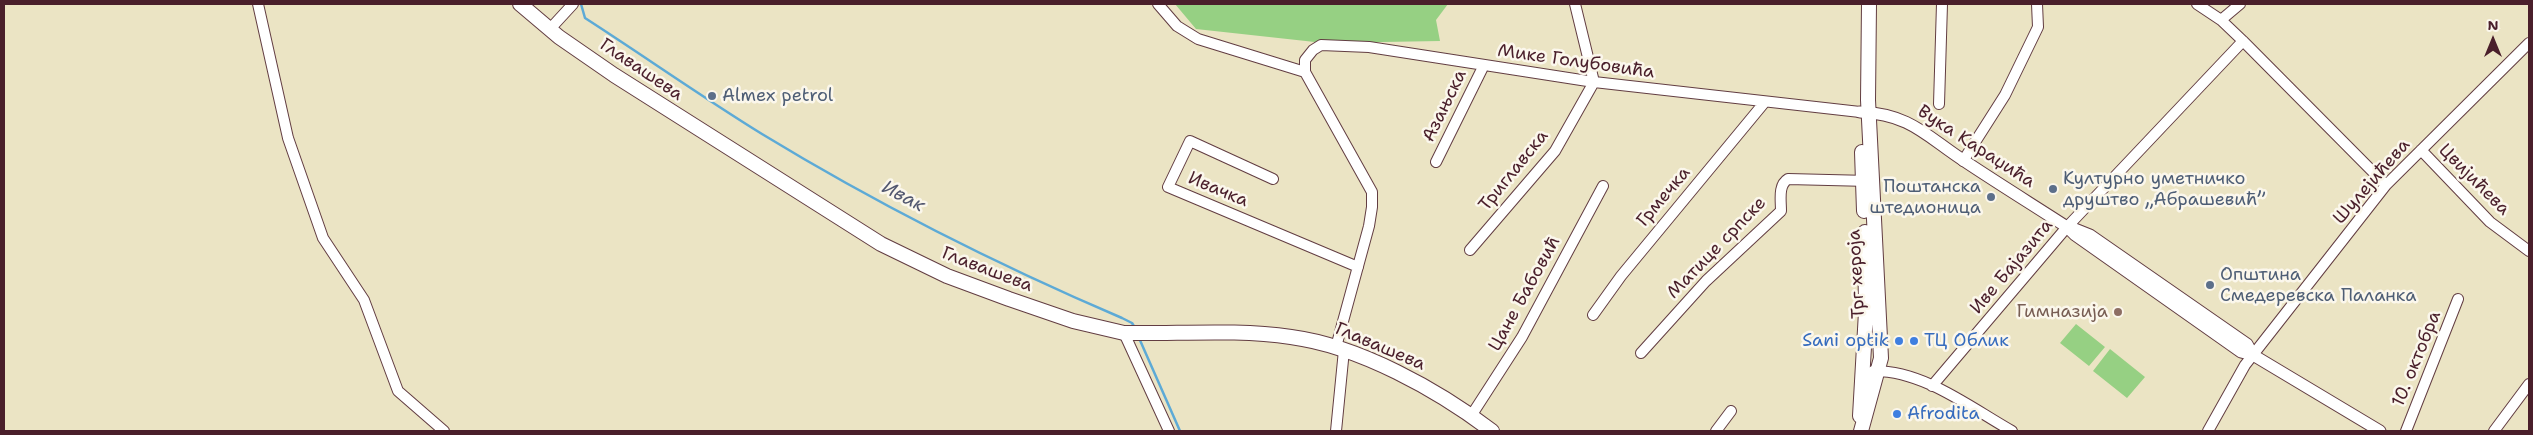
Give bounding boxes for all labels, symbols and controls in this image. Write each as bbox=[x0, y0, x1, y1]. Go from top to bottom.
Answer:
north arrow bbox=[2468, 15, 2518, 65]
text: N bbox=[2487, 16, 2499, 34]
street label: Главашева bbox=[595, 34, 687, 106]
street label: Мике Голубовића bbox=[1496, 40, 1656, 84]
street label: Азањска bbox=[1418, 66, 1472, 146]
place label: Almex petrol bbox=[722, 85, 833, 107]
marker: Almex petrol bbox=[706, 90, 718, 102]
street label: Вука Караџића bbox=[1913, 101, 2039, 193]
street label: Триглавска bbox=[1475, 126, 1553, 216]
street label: Шулејићева bbox=[2329, 135, 2415, 229]
street label: Цвијићева bbox=[2434, 140, 2514, 220]
street label: Грмечка bbox=[1633, 163, 1695, 231]
street label: Ивачка bbox=[1185, 168, 1251, 212]
place label: Културно уметничко друштво „Абрашевић” bbox=[2063, 168, 2265, 210]
water label: Ивак bbox=[878, 176, 928, 218]
place label: Поштанска штедионица bbox=[1869, 176, 1981, 218]
marker: Културно уметничко друштво „Абрашевић” bbox=[2047, 183, 2059, 195]
marker: Поштанска штедионица bbox=[1985, 191, 1997, 203]
street label: Матице српске bbox=[1663, 193, 1771, 303]
street label: Иве Бајазита bbox=[1966, 215, 2058, 319]
street label: Трг хероја bbox=[1844, 229, 1870, 319]
street label: Цане Бабовић bbox=[1485, 233, 1565, 355]
street label: Главашева bbox=[938, 243, 1036, 297]
place label: Општина Смедеревска Паланка bbox=[2220, 264, 2416, 306]
marker: Општина Смедеревска Паланка bbox=[2204, 279, 2216, 291]
place label: Гимназија bbox=[2017, 301, 2108, 323]
marker: Гимназија bbox=[2112, 306, 2124, 318]
street label: 10. октобра bbox=[2388, 308, 2446, 410]
street label: Главашева bbox=[1332, 318, 1428, 376]
place label: Sani optik bbox=[1802, 330, 1889, 352]
place label: ТЦ Облик bbox=[1924, 330, 2009, 352]
marker: Sani optik bbox=[1893, 335, 1905, 347]
marker: ТЦ Облик bbox=[1908, 335, 1920, 347]
place label: Afrodita bbox=[1907, 403, 1980, 425]
marker: Afrodita bbox=[1891, 408, 1903, 420]

